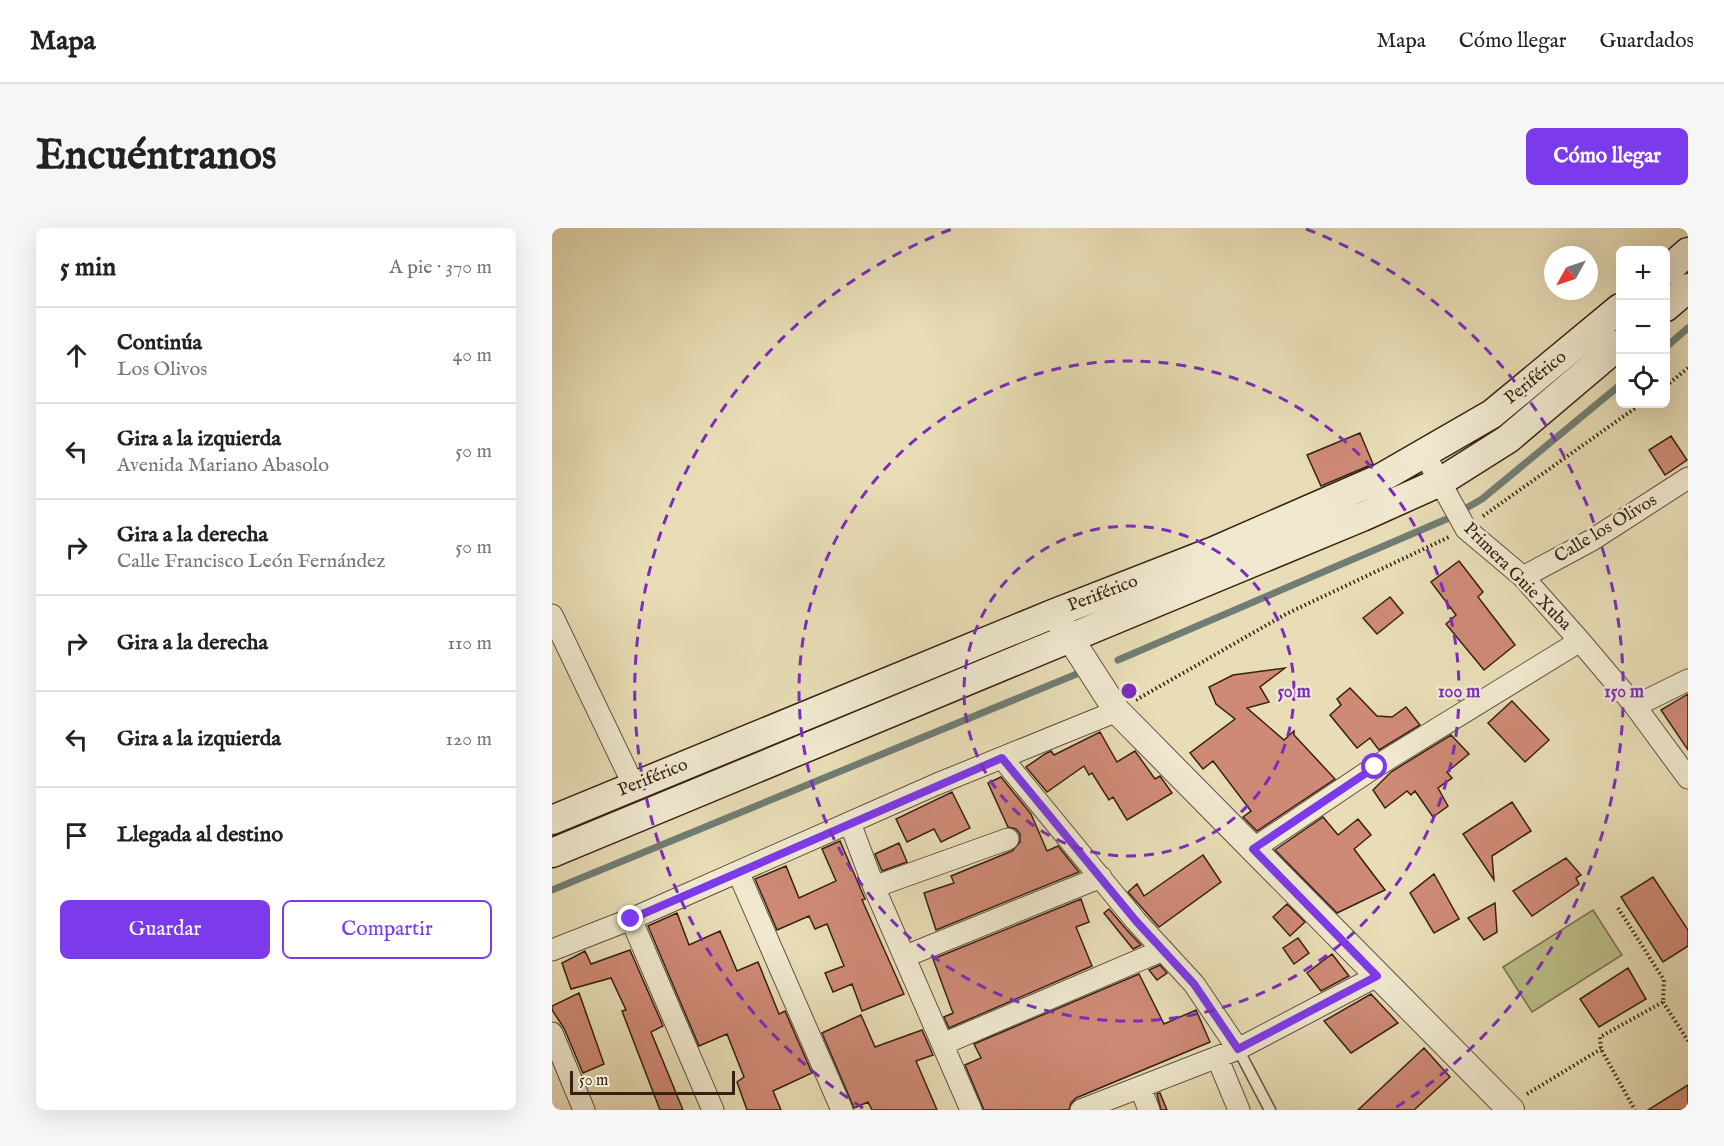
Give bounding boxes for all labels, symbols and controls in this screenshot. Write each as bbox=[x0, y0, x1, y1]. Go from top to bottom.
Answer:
text: Mapa bbox=[30, 24, 96, 59]
text: Mapa bbox=[1377, 28, 1426, 55]
text: Cómo llegar bbox=[1459, 28, 1566, 55]
text: Guardados bbox=[1599, 28, 1694, 55]
button: Cómo llegar bbox=[1526, 128, 1688, 185]
text: Encuéntranos bbox=[36, 130, 277, 183]
north arrow bbox=[1544, 246, 1598, 300]
map controls bbox=[1616, 246, 1670, 408]
button: + bbox=[1616, 246, 1670, 300]
text: 5 min bbox=[60, 251, 116, 284]
text: A pie · 370 m bbox=[389, 255, 492, 280]
button: − bbox=[1616, 300, 1670, 354]
text: Continúa bbox=[117, 329, 202, 357]
icon: ahead bbox=[60, 339, 93, 372]
text: 40 m bbox=[453, 343, 492, 368]
street label: Periférico bbox=[1500, 346, 1572, 410]
button: locate bbox=[1616, 354, 1670, 408]
text: Los Olivos bbox=[117, 357, 207, 382]
text: Gira a la izquierda bbox=[117, 425, 281, 453]
icon: left bbox=[60, 435, 93, 468]
text: 50 m bbox=[455, 439, 492, 464]
text: Avenida Mariano Abasolo bbox=[117, 453, 329, 478]
street label: Calle los Olivos bbox=[1550, 489, 1662, 569]
street label: Primera Guie Xuba bbox=[1458, 518, 1576, 636]
text: Gira a la derecha bbox=[117, 521, 268, 549]
icon: right bbox=[60, 531, 93, 564]
text: 50 m bbox=[455, 535, 492, 560]
text: Calle Francisco León Fernández bbox=[117, 549, 386, 574]
street label: Periférico bbox=[1065, 570, 1142, 618]
icon: right bbox=[60, 627, 93, 660]
text: Gira a la derecha bbox=[117, 629, 268, 657]
text: 110 m bbox=[448, 631, 492, 656]
centre of rings bbox=[1119, 681, 1139, 701]
text: 50 m bbox=[1277, 681, 1311, 704]
text: 100 m bbox=[1438, 681, 1480, 704]
text: 150 m bbox=[1604, 681, 1644, 704]
icon: left bbox=[60, 723, 93, 756]
text: Gira a la izquierda bbox=[117, 725, 281, 753]
text: 120 m bbox=[446, 727, 492, 752]
street label: Periférico bbox=[615, 753, 692, 802]
route start bbox=[1361, 753, 1387, 779]
icon: arrive bbox=[60, 819, 93, 852]
text: Llegada al destino bbox=[117, 821, 283, 849]
button: Guardar bbox=[60, 900, 270, 959]
button: Compartir bbox=[282, 900, 492, 959]
route end bbox=[617, 905, 643, 931]
scale bar bbox=[570, 1068, 735, 1096]
text: 50 m bbox=[579, 1071, 608, 1091]

